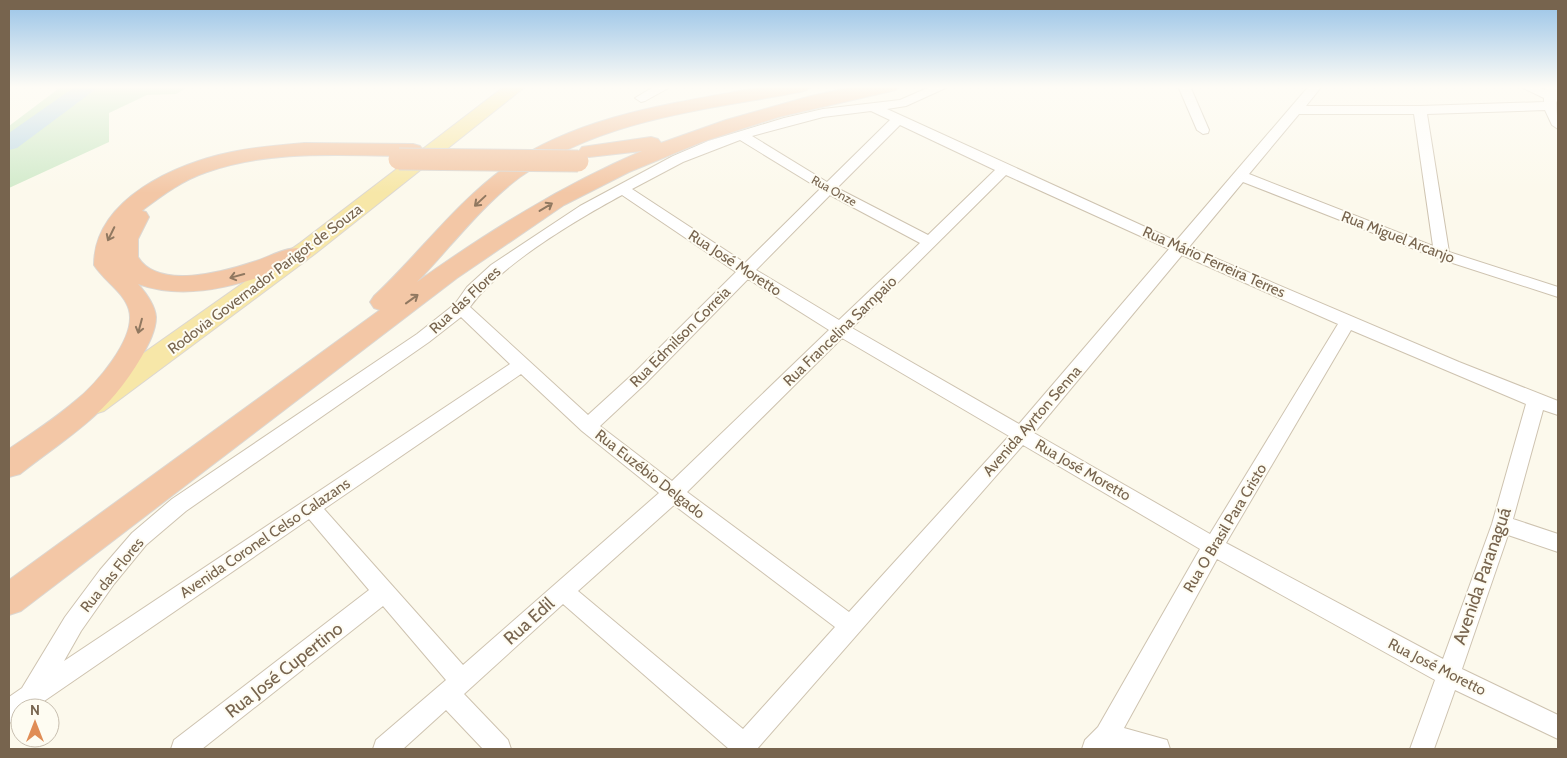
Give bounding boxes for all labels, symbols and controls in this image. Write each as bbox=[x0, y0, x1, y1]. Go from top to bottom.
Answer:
street label: Rua Onze bbox=[809, 172, 859, 209]
one-way arrow bbox=[474, 195, 487, 207]
street label: Rodovia Governador Parigot de Souza bbox=[164, 200, 366, 358]
one-way arrow bbox=[539, 202, 553, 212]
street label: Rua Miguel Arcanjo bbox=[1339, 207, 1457, 267]
street label: Rua Mário Ferreira Terres bbox=[1140, 222, 1288, 302]
one-way arrow bbox=[106, 226, 115, 241]
street label: Rua José Moretto bbox=[685, 226, 785, 300]
street label: Rua das Flores bbox=[426, 263, 504, 337]
one-way arrow bbox=[229, 272, 245, 281]
street label: Rua Francelina Sampaio bbox=[779, 272, 901, 390]
street label: Rua Edmilson Correia bbox=[626, 283, 734, 391]
one-way arrow bbox=[405, 294, 419, 304]
one-way arrow bbox=[135, 318, 145, 334]
street label: Avenida Ayrton Senna bbox=[979, 361, 1085, 480]
street label: Rua Euzébio Delgado bbox=[592, 426, 708, 522]
street label: Rua José Moretto bbox=[1032, 435, 1134, 505]
street label: Rua O Brasil Para Cristo bbox=[1180, 461, 1270, 595]
street label: Avenida Coronel Celso Calazans bbox=[177, 474, 353, 602]
street label: Avenida Paranaguá bbox=[1448, 504, 1516, 647]
street label: Rua das Flores bbox=[77, 534, 147, 616]
street label: Rua Edil bbox=[499, 592, 559, 649]
street label: Rua José Cupertino bbox=[221, 617, 347, 723]
street label: Rua José Moretto bbox=[1385, 635, 1489, 699]
north arrow bbox=[10, 698, 60, 748]
text: N bbox=[30, 701, 40, 719]

